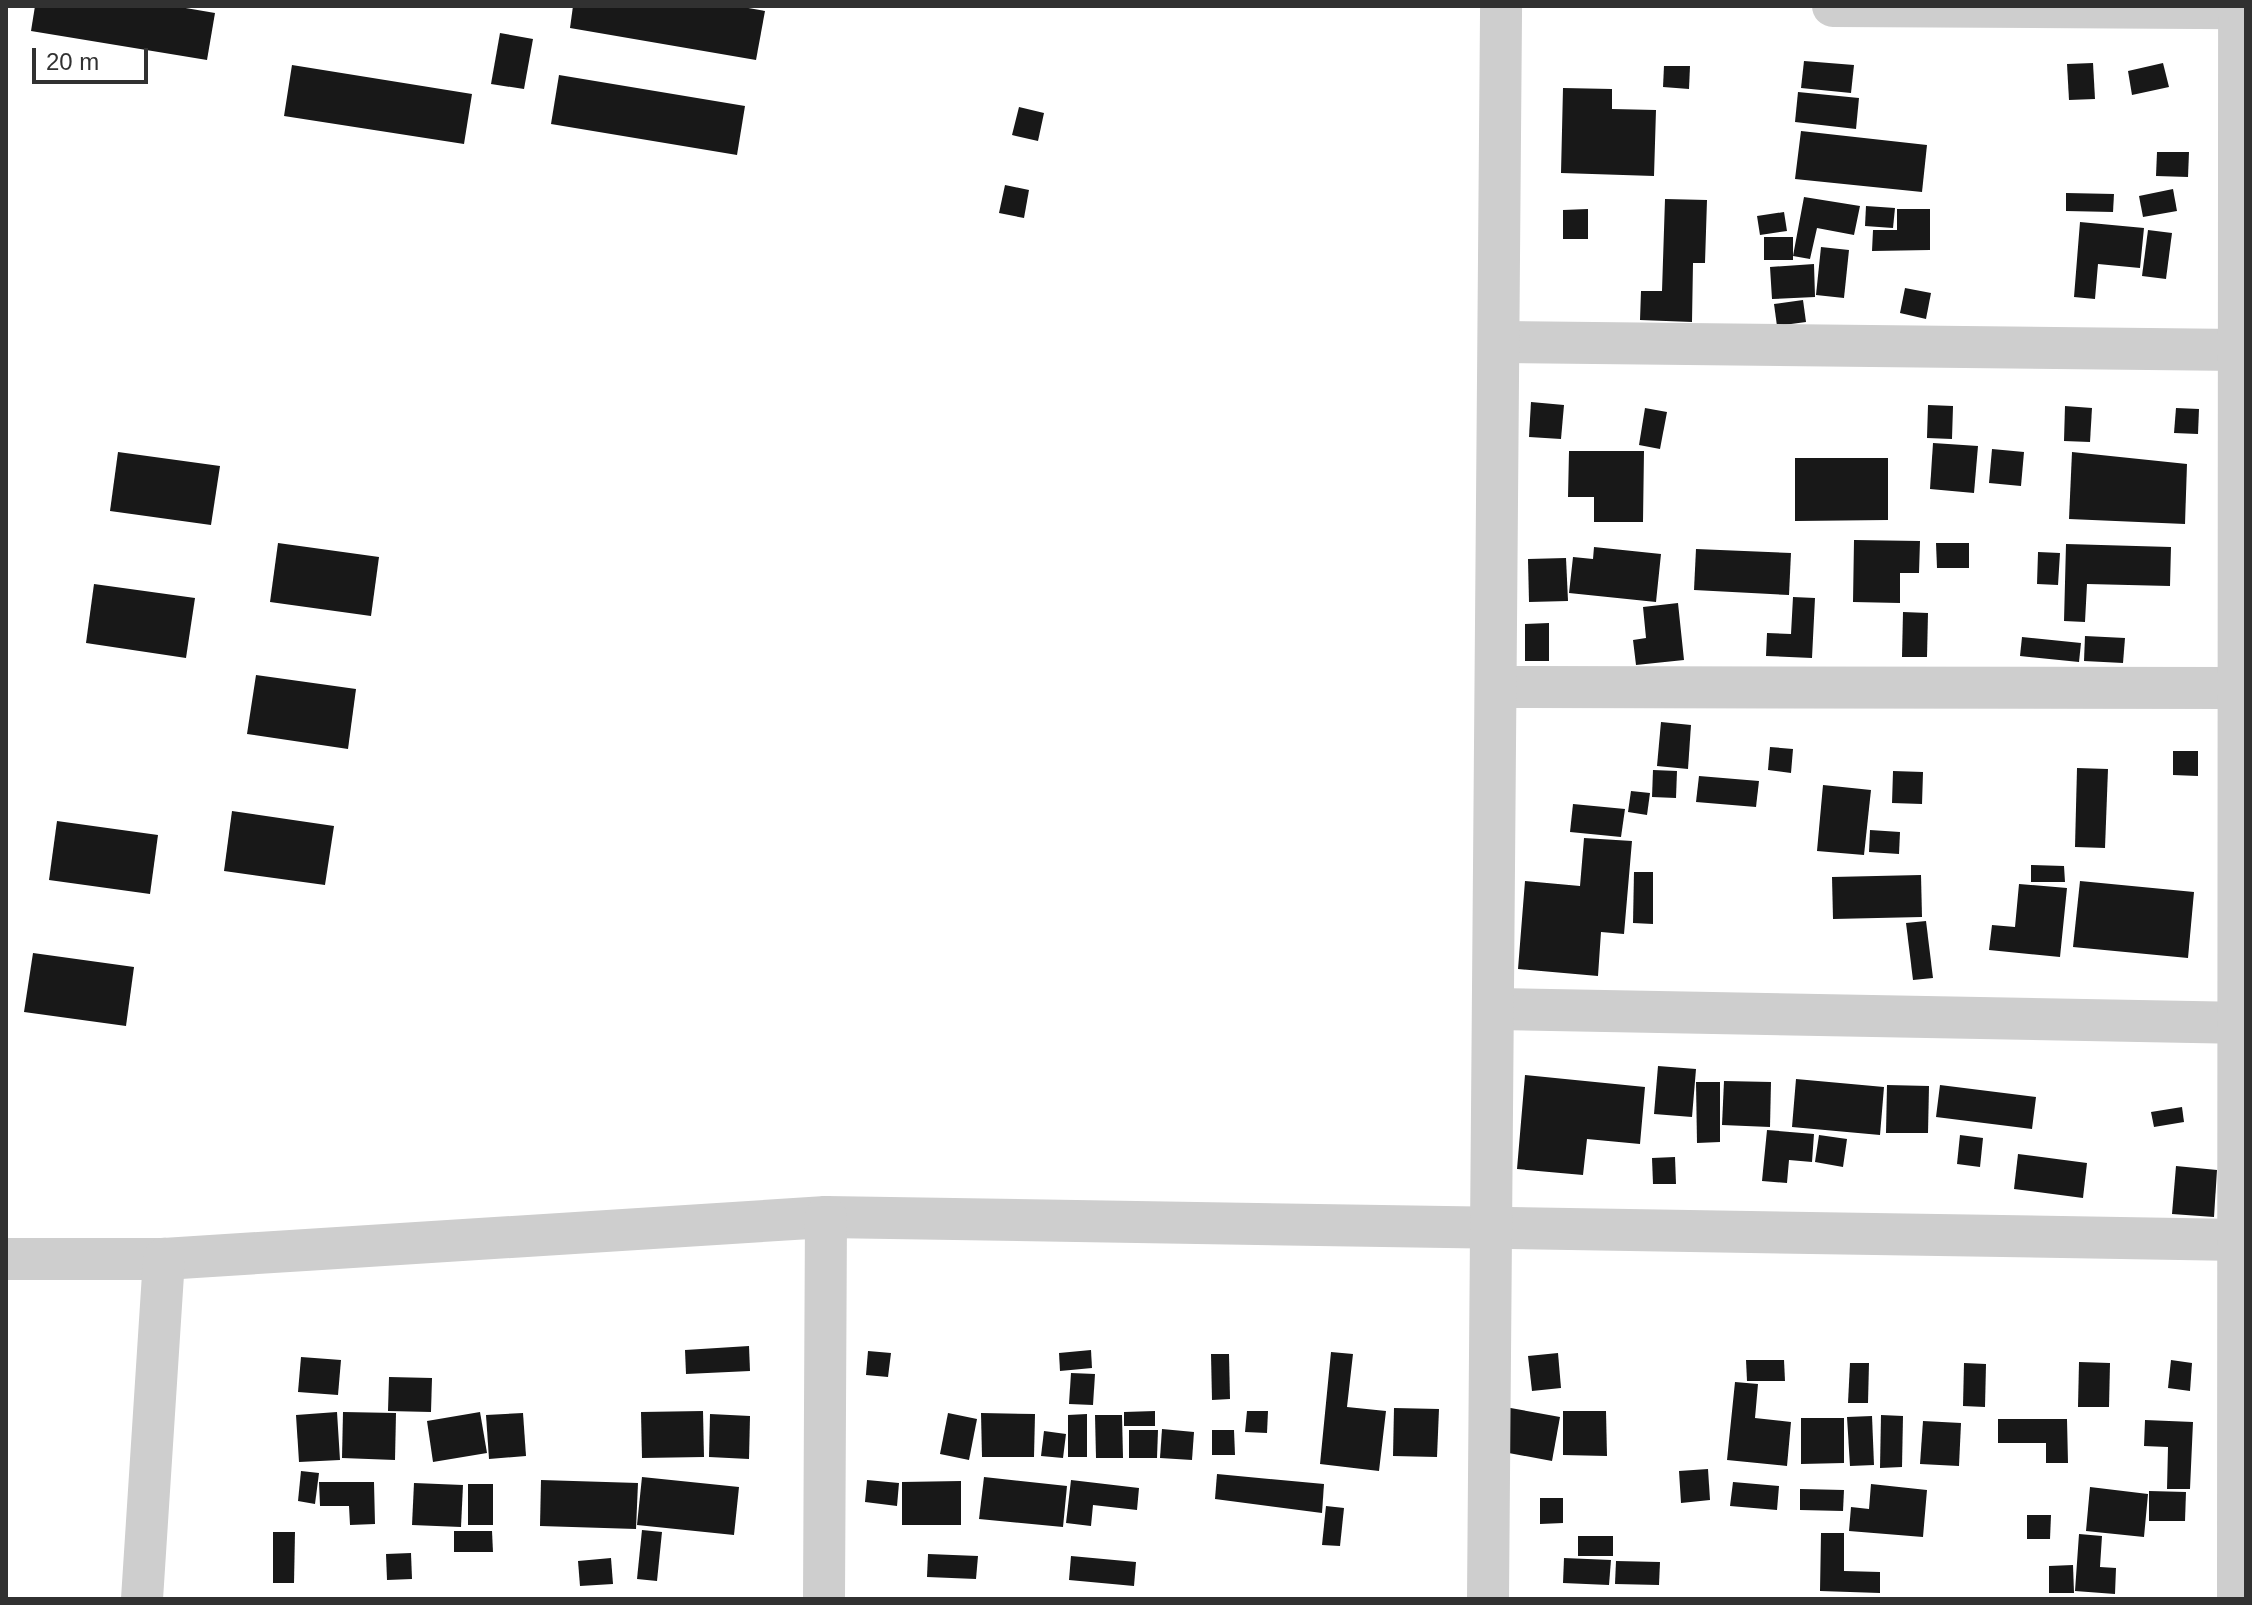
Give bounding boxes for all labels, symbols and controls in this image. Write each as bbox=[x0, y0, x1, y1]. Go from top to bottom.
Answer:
scale bar bbox=[36, 32, 152, 82]
text: 20 m bbox=[46, 48, 99, 75]

